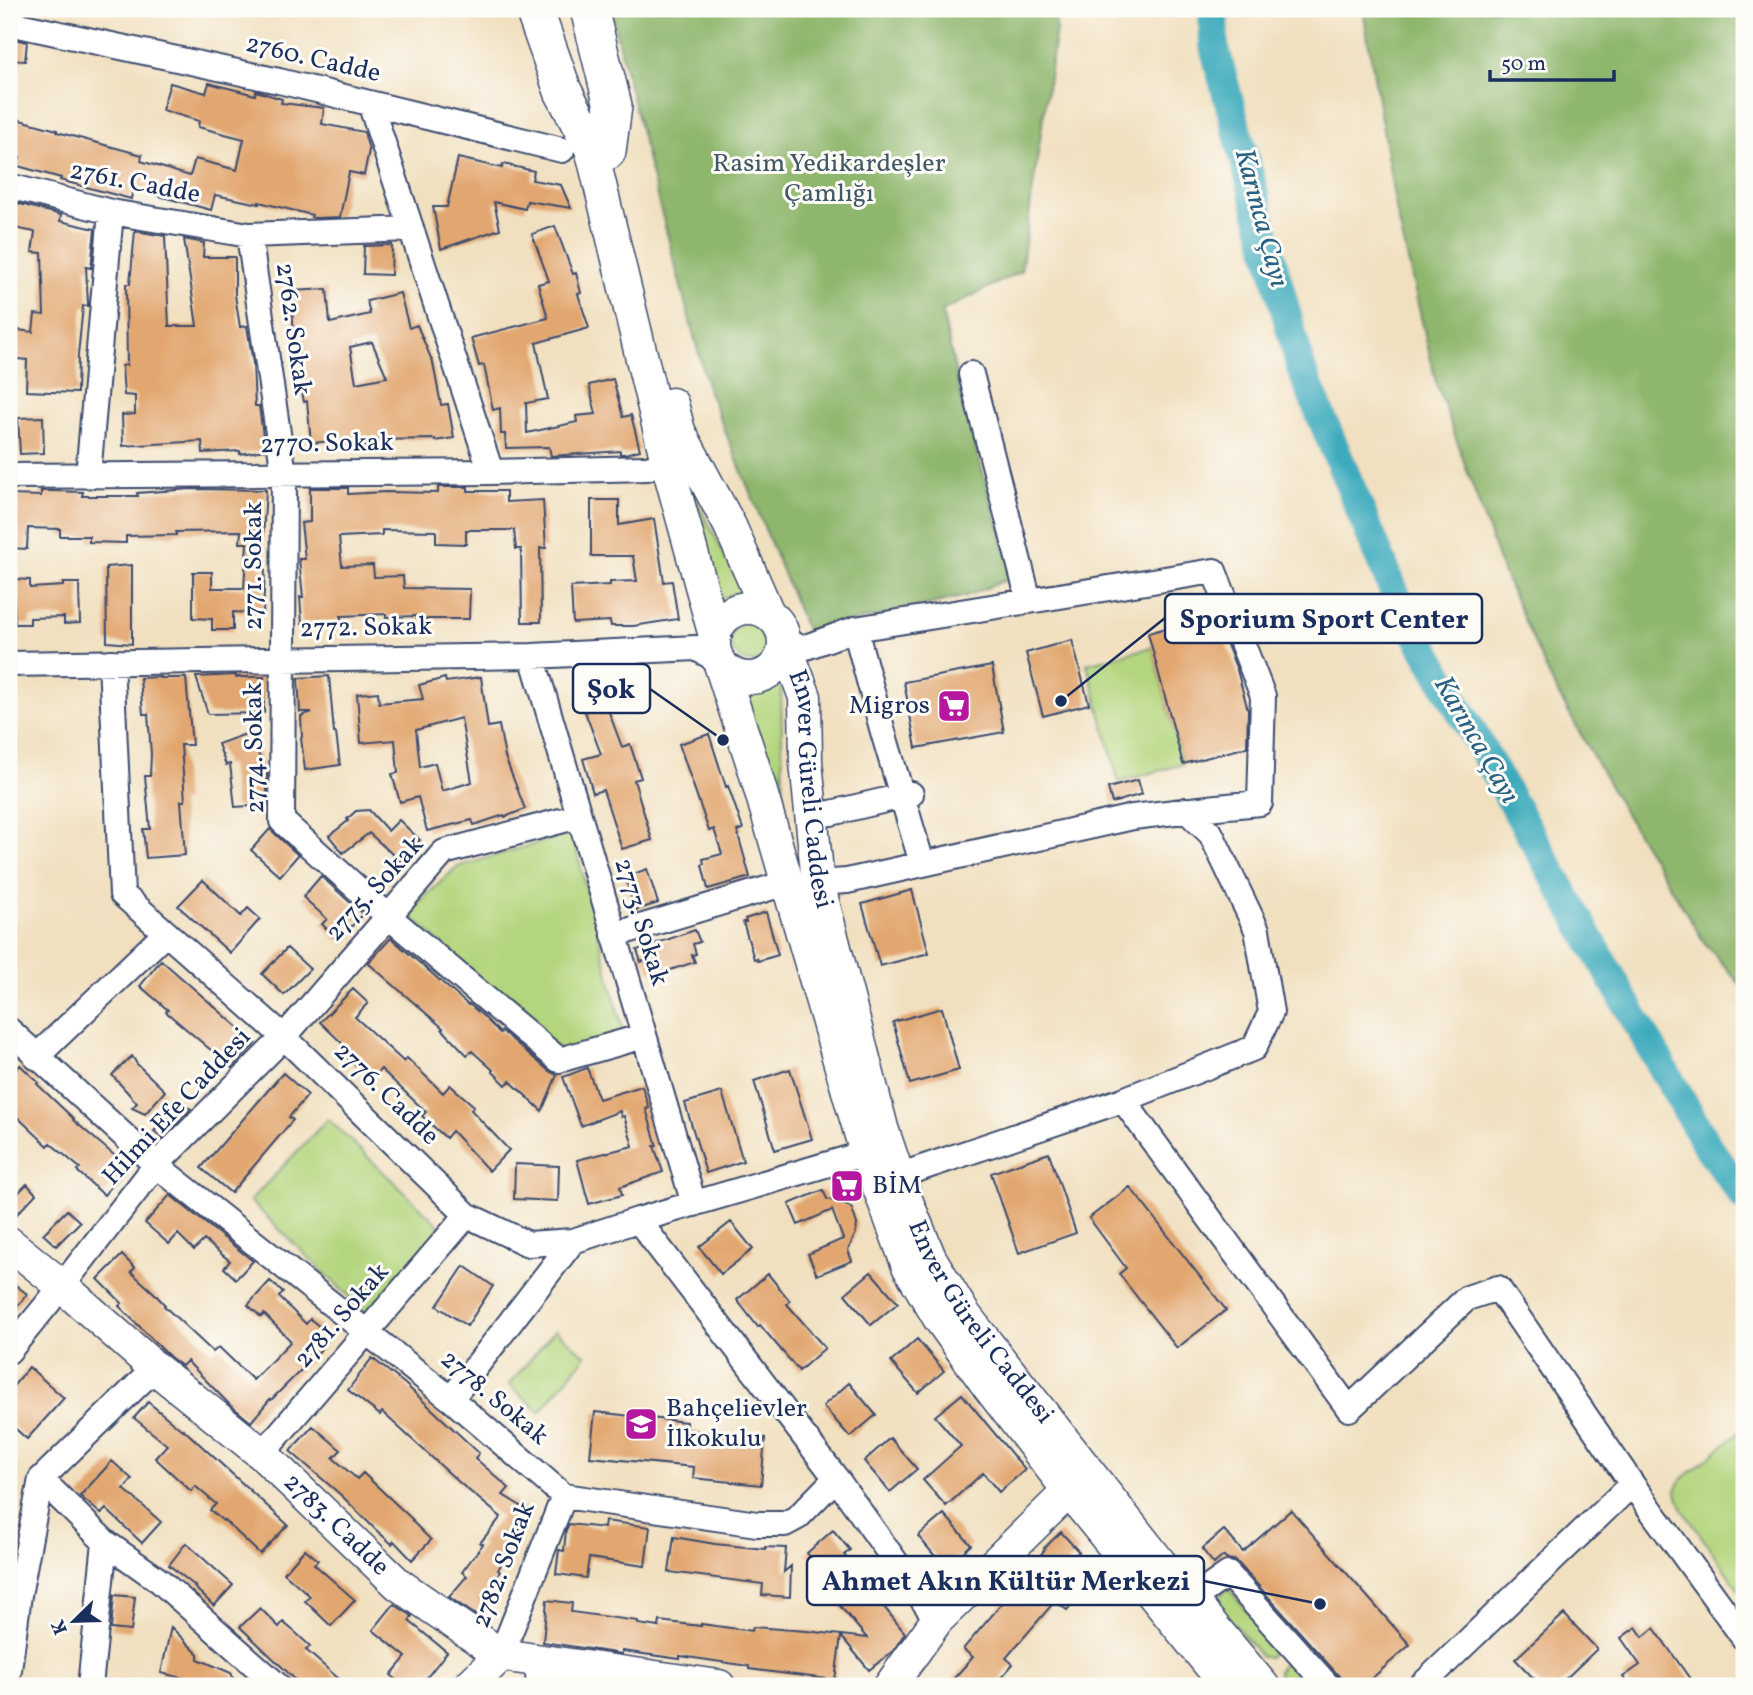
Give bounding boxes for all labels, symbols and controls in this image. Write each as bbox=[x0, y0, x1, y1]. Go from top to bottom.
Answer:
street label: 2760. Cadde bbox=[242, 26, 384, 92]
scale bar bbox=[1490, 38, 1615, 82]
text: 50 m bbox=[1501, 50, 1546, 79]
water label: Karınca Çayı bbox=[1224, 145, 1298, 291]
park label: Rasim Yedikardeşler Çamlığı bbox=[712, 146, 946, 212]
street label: 2761. Cadde bbox=[67, 153, 203, 213]
street label: 2762. Sokak bbox=[266, 260, 320, 398]
street label: 2770. Sokak bbox=[260, 425, 394, 463]
street label: 2771. Sokak bbox=[236, 501, 272, 631]
callout: Sporium Sport Center bbox=[1165, 594, 1482, 643]
text: Sporium Sport Center bbox=[1179, 601, 1469, 640]
street label: 2772. Sokak bbox=[299, 609, 433, 647]
callout: Şok bbox=[573, 664, 650, 713]
street label: Enver Güreli Caddesi bbox=[778, 665, 842, 913]
water label: Karınca Çayı bbox=[1424, 669, 1528, 811]
text: Şok bbox=[587, 671, 635, 710]
street label: 2774. Sokak bbox=[236, 682, 274, 814]
supermarket icon: Migros bbox=[935, 687, 973, 725]
place label: Migros bbox=[849, 688, 930, 724]
street label: 2775. Sokak bbox=[318, 828, 432, 950]
street label: 2773. Sokak bbox=[605, 854, 677, 990]
street label: Hilmi Efe Caddesi bbox=[94, 1020, 260, 1194]
street label: 2776. Cadde bbox=[325, 1034, 447, 1154]
supermarket icon: BİM bbox=[828, 1167, 866, 1205]
place label: BİM bbox=[872, 1168, 922, 1204]
street label: Enver Güreli Caddesi bbox=[898, 1215, 1062, 1432]
street label: 2781. Sokak bbox=[286, 1256, 398, 1376]
street label: 2778. Sokak bbox=[432, 1342, 556, 1454]
place label: Bahçelievler İlkokulu bbox=[666, 1391, 807, 1457]
school or university icon: Bahçelievler İlkokulu bbox=[622, 1405, 660, 1443]
street label: 2783. Cadde bbox=[275, 1465, 397, 1584]
street label: 2782. Sokak bbox=[463, 1497, 545, 1633]
callout: Ahmet Akın Kültür Merkezi bbox=[807, 1556, 1204, 1605]
text: Ahmet Akın Kültür Merkezi bbox=[822, 1563, 1190, 1602]
north arrow bbox=[38, 1586, 108, 1656]
text: K bbox=[45, 1615, 75, 1638]

